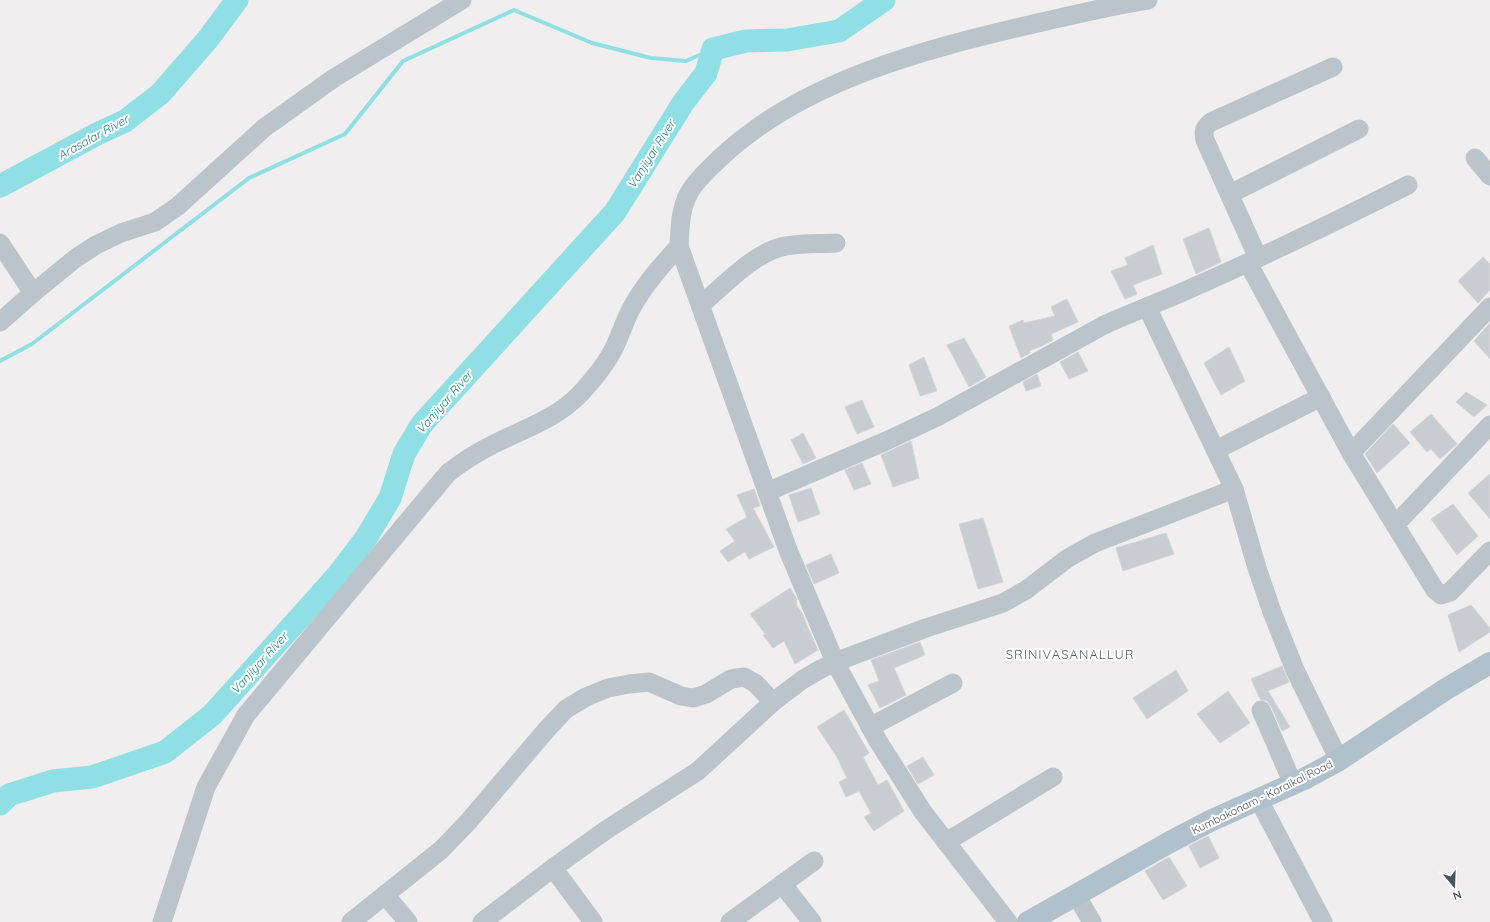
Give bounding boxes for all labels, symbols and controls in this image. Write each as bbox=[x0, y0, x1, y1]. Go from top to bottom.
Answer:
water label: Arasalar River bbox=[55, 111, 132, 163]
water label: Vanjiyar River bbox=[624, 116, 679, 191]
water label: Vanjiyar River bbox=[413, 367, 476, 436]
water label: Vanjiyar River bbox=[227, 628, 292, 697]
district label: SRINIVASANALLUR bbox=[1006, 646, 1134, 662]
street label: Kumbakonam - Karaikal Road bbox=[1189, 757, 1335, 837]
north arrow bbox=[1434, 866, 1474, 906]
text: N bbox=[1451, 888, 1463, 903]

